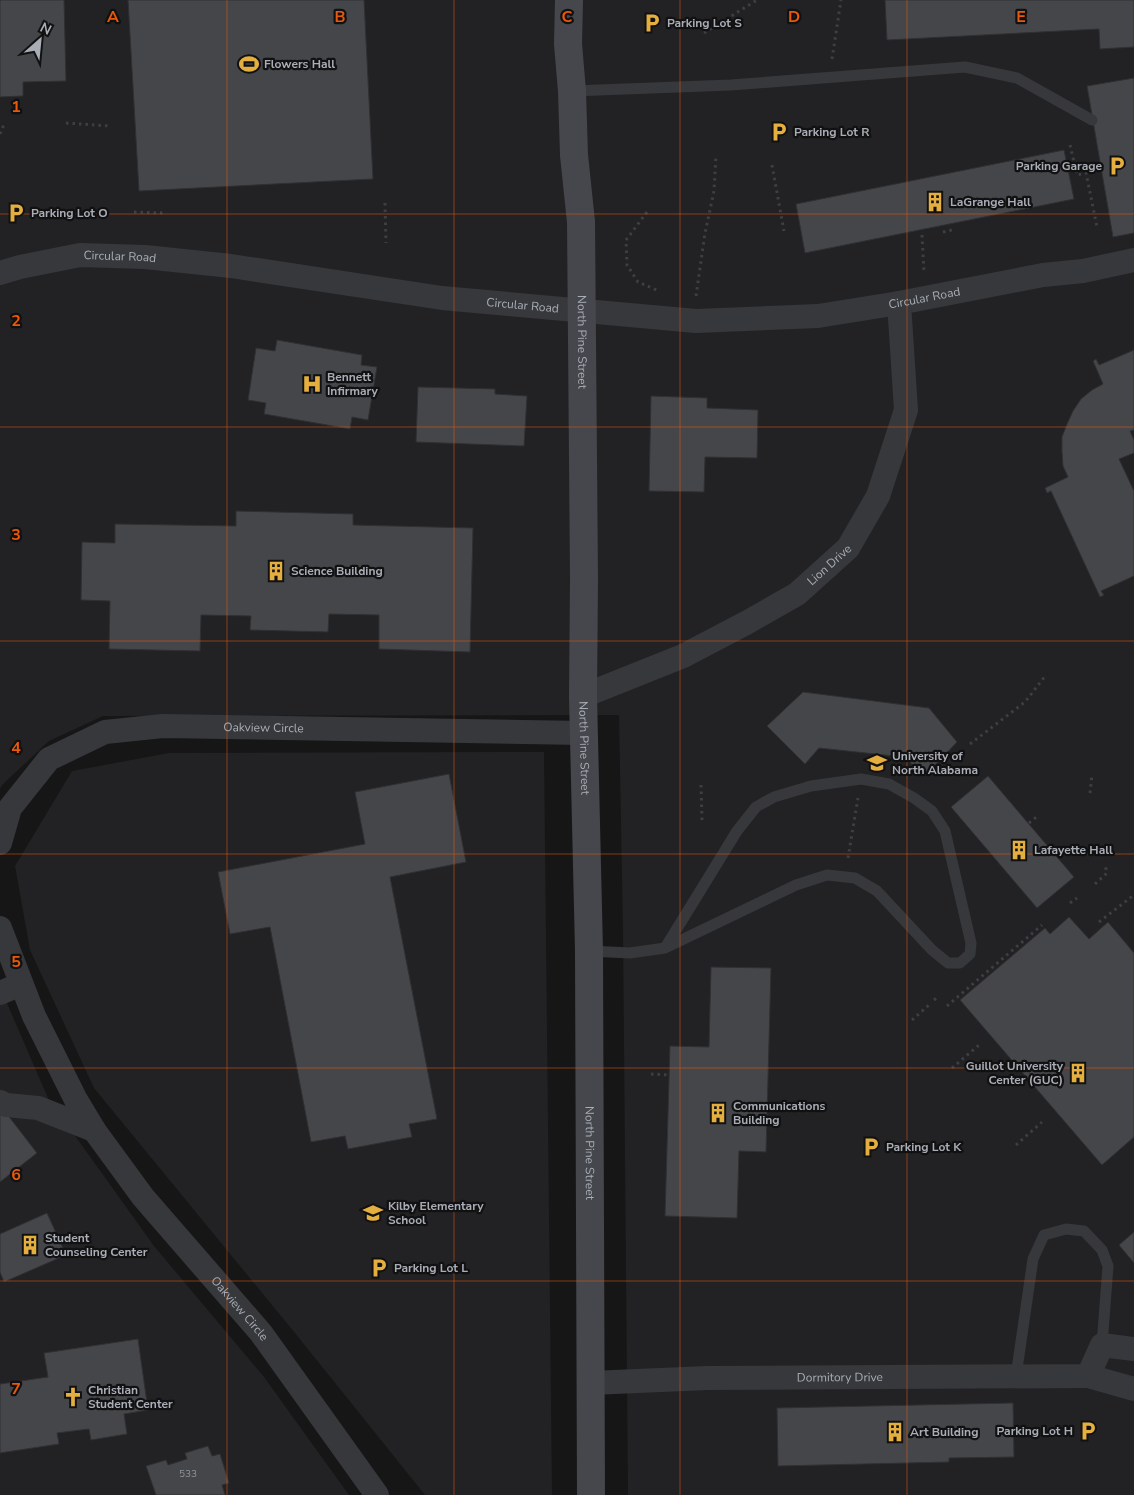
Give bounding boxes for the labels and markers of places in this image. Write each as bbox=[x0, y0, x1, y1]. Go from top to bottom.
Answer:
parking icon: Parking Lot S bbox=[641, 12, 663, 34]
place label: Parking Lot S bbox=[667, 15, 742, 31]
sports icon: Flowers Hall bbox=[238, 53, 260, 75]
place label: Flowers Hall bbox=[264, 56, 335, 72]
parking icon: Parking Lot R bbox=[768, 121, 790, 143]
place label: Parking Lot R bbox=[794, 124, 870, 140]
parking icon: Parking Garage bbox=[1106, 155, 1128, 177]
place label: Parking Garage bbox=[1016, 158, 1102, 174]
building icon: LaGrange Hall bbox=[924, 191, 946, 213]
place label: LaGrange Hall bbox=[950, 194, 1031, 210]
parking icon: Parking Lot O bbox=[5, 202, 27, 224]
place label: Parking Lot O bbox=[31, 205, 108, 221]
place label: Bennett Infirmary bbox=[327, 369, 379, 399]
hospital icon: Bennett Infirmary bbox=[301, 373, 323, 395]
building icon: Science Building bbox=[265, 560, 287, 582]
place label: Science Building bbox=[291, 563, 383, 579]
place label: University of North Alabama bbox=[892, 748, 978, 778]
school or university icon: University of North Alabama bbox=[866, 752, 888, 774]
building icon: Lafayette Hall bbox=[1008, 839, 1030, 861]
place label: Lafayette Hall bbox=[1034, 842, 1113, 858]
place label: Guillot University Center (GUC) bbox=[966, 1058, 1064, 1088]
building icon: Guillot University Center (GUC) bbox=[1067, 1062, 1089, 1084]
place label: Communications Building bbox=[733, 1098, 826, 1128]
building icon: Communications Building bbox=[707, 1102, 729, 1124]
parking icon: Parking Lot K bbox=[860, 1136, 882, 1158]
place label: Parking Lot K bbox=[886, 1139, 962, 1155]
place label: Kilby Elementary School bbox=[388, 1198, 484, 1228]
school or university icon: Kilby Elementary School bbox=[362, 1202, 384, 1224]
place label: Student Counseling Center bbox=[45, 1230, 148, 1260]
building icon: Student Counseling Center bbox=[19, 1234, 41, 1256]
parking icon: Parking Lot L bbox=[368, 1257, 390, 1279]
place label: Parking Lot L bbox=[394, 1260, 468, 1276]
place label: Christian Student Center bbox=[88, 1382, 173, 1412]
church icon: Christian Student Center bbox=[62, 1386, 84, 1408]
parking icon: Parking Lot H bbox=[1077, 1420, 1099, 1442]
building icon: Art Building bbox=[884, 1421, 906, 1443]
place label: Parking Lot H bbox=[997, 1423, 1073, 1439]
place label: Art Building bbox=[910, 1424, 978, 1440]

